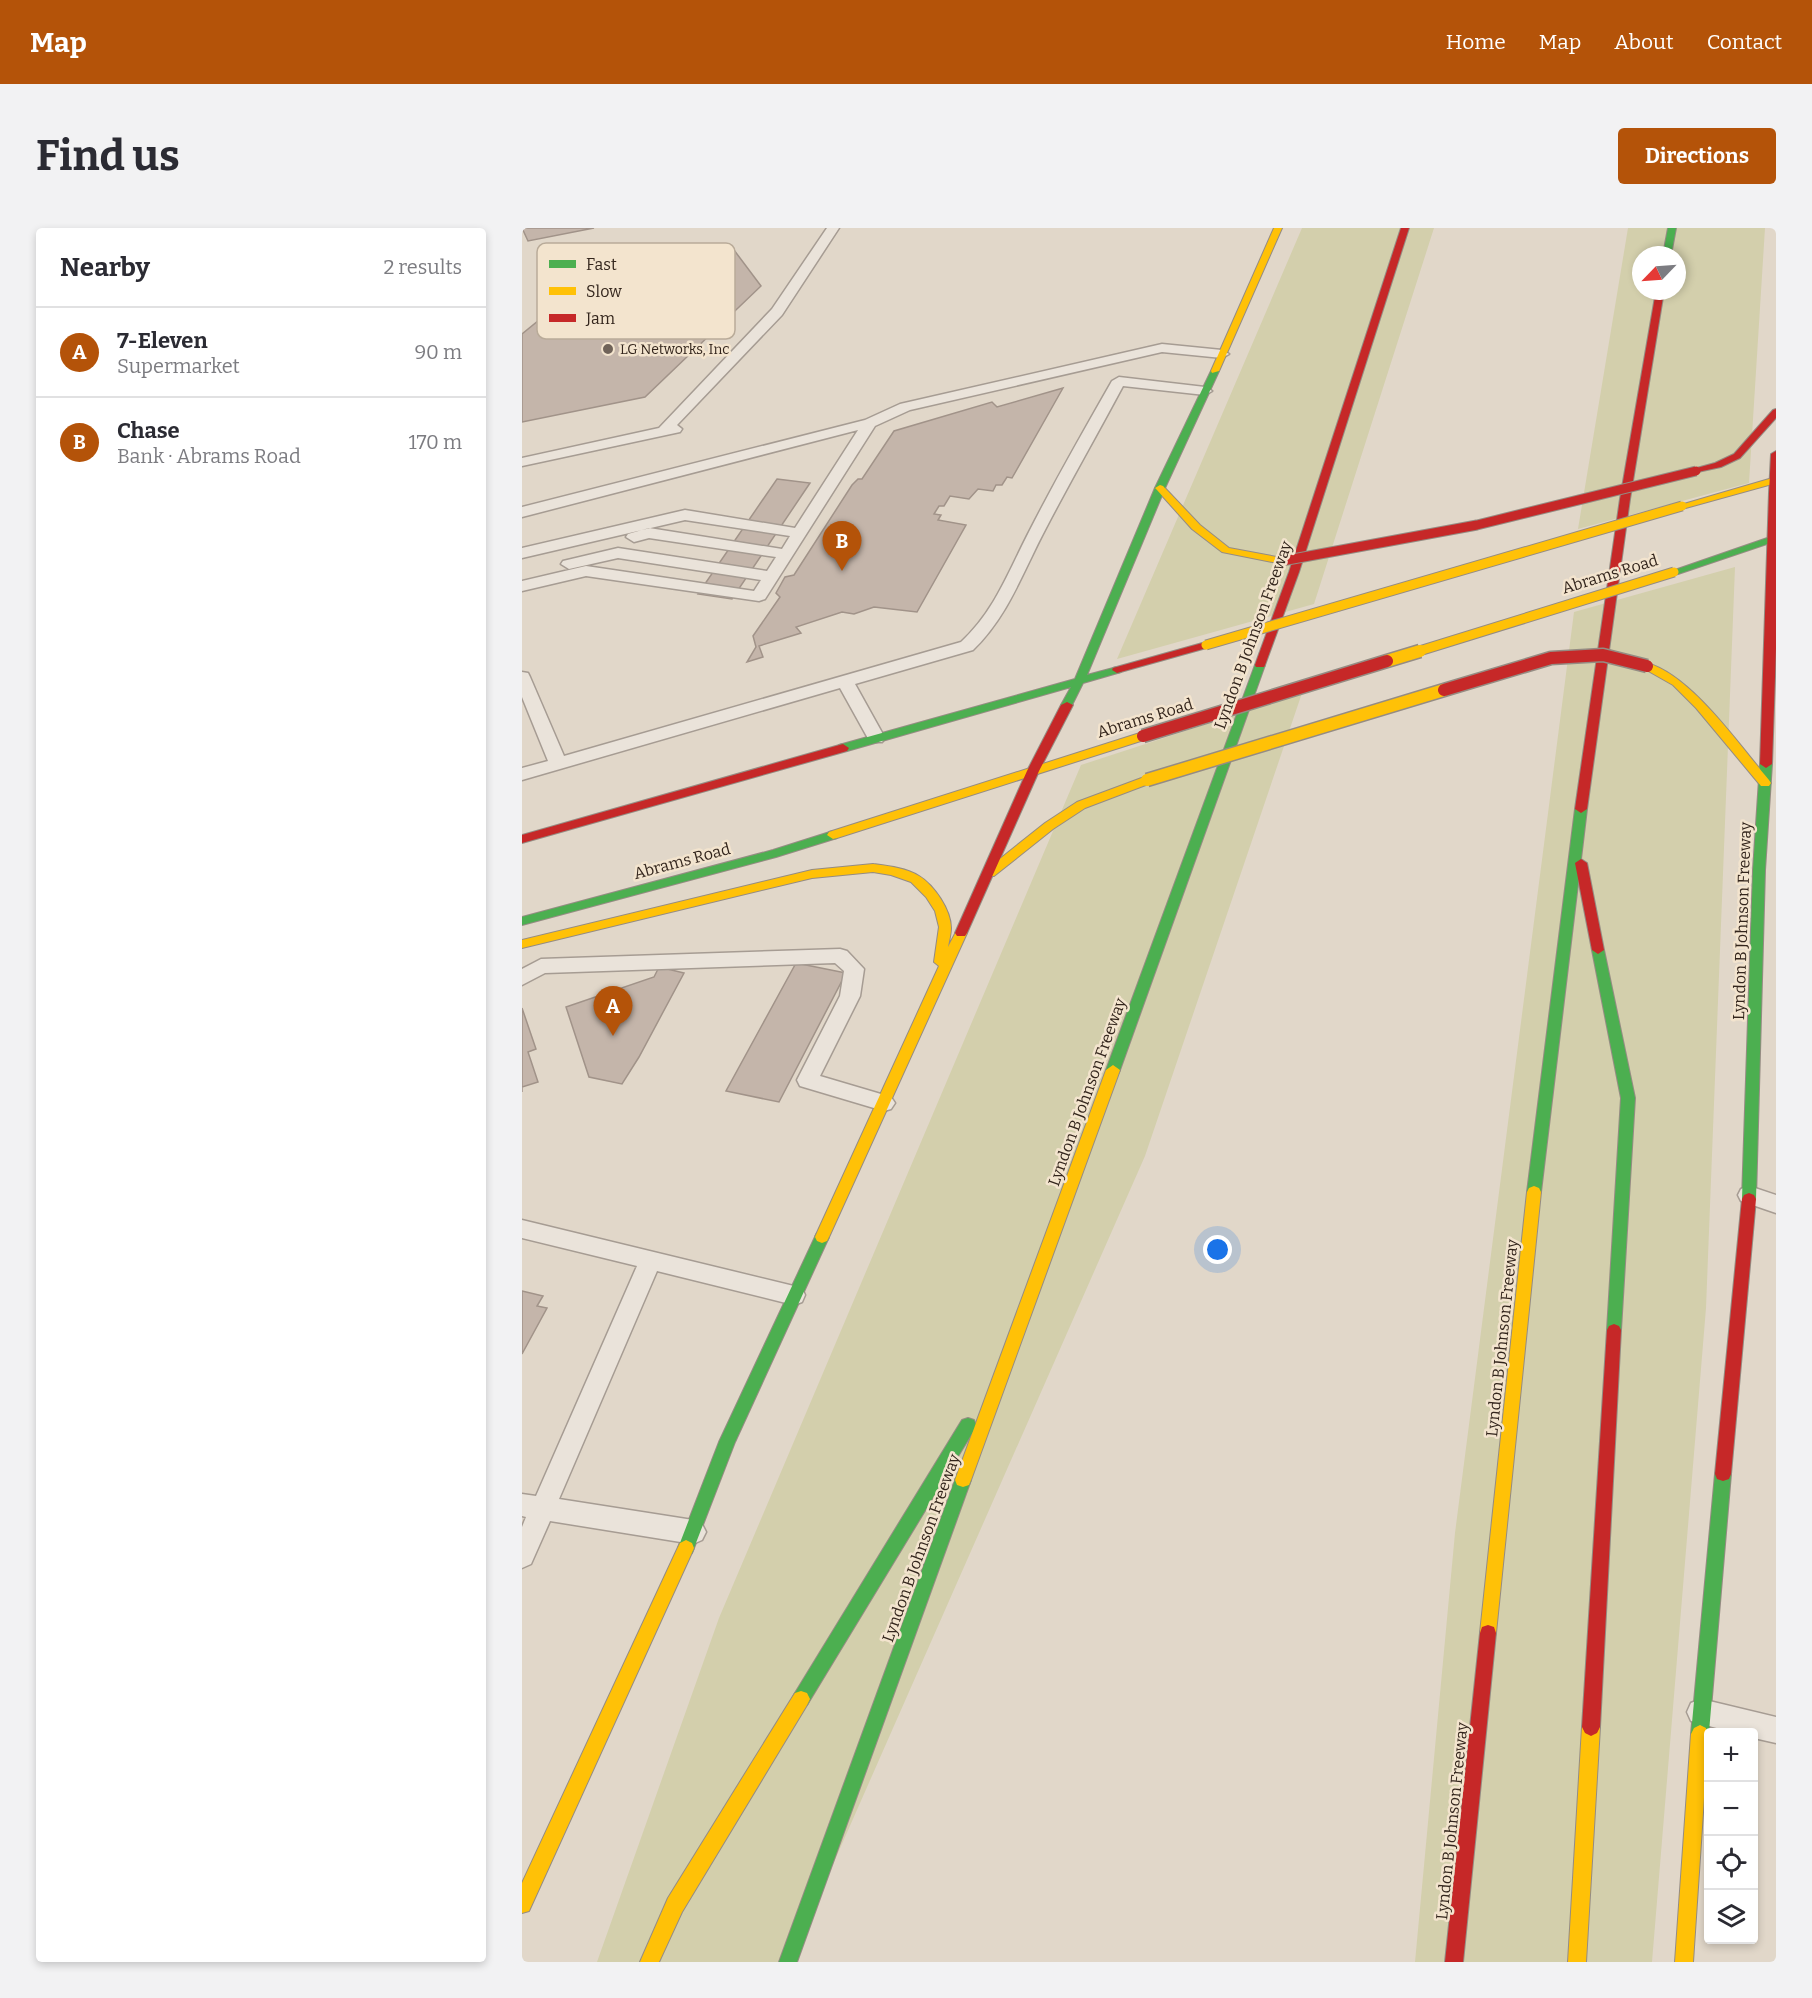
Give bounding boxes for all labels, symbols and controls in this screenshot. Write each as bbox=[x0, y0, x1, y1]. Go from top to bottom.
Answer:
text: Map bbox=[30, 26, 87, 59]
text: Home bbox=[1446, 29, 1506, 55]
text: Map bbox=[1539, 29, 1581, 55]
text: About bbox=[1614, 29, 1674, 55]
text: Contact bbox=[1707, 29, 1782, 55]
button: Directions bbox=[1618, 128, 1776, 184]
text: Find us bbox=[36, 131, 180, 181]
legend bbox=[537, 243, 735, 339]
north arrow bbox=[1632, 246, 1686, 300]
text: Nearby bbox=[60, 252, 150, 283]
text: 2 results bbox=[383, 255, 462, 279]
text: Fast bbox=[586, 255, 617, 274]
text: Slow bbox=[586, 282, 622, 301]
text: Jam bbox=[585, 309, 615, 328]
text: 7-Eleven bbox=[117, 327, 208, 354]
text: A bbox=[72, 340, 87, 364]
text: 90 m bbox=[414, 340, 462, 364]
place label: LG Networks, Inc bbox=[620, 341, 730, 358]
marker: LG Networks, Inc bbox=[601, 342, 615, 356]
text: Supermarket bbox=[117, 354, 240, 378]
text: Chase bbox=[117, 417, 180, 444]
text: B bbox=[73, 430, 86, 454]
text: 170 m bbox=[409, 430, 462, 454]
text: Bank · Abrams Road bbox=[117, 444, 301, 468]
pin: B bbox=[822, 522, 862, 571]
street label: Lyndon B Johnson Freeway bbox=[1210, 538, 1296, 732]
street label: Abrams Road bbox=[1560, 550, 1661, 598]
street label: Abrams Road bbox=[1095, 694, 1196, 742]
street label: Lyndon B Johnson Freeway bbox=[1729, 821, 1755, 1021]
street label: Abrams Road bbox=[632, 839, 733, 883]
pin: A bbox=[594, 986, 632, 1036]
street label: Lyndon B Johnson Freeway bbox=[1044, 995, 1130, 1189]
your location bbox=[1203, 1235, 1232, 1264]
street label: Lyndon B Johnson Freeway bbox=[1482, 1238, 1522, 1438]
street label: Lyndon B Johnson Freeway bbox=[878, 1451, 964, 1645]
street label: Lyndon B Johnson Freeway bbox=[1432, 1721, 1472, 1921]
map controls bbox=[1704, 1728, 1758, 1944]
button: + bbox=[1704, 1728, 1758, 1782]
button: − bbox=[1704, 1782, 1758, 1836]
button: locate bbox=[1704, 1836, 1758, 1890]
button: layers bbox=[1704, 1890, 1758, 1944]

